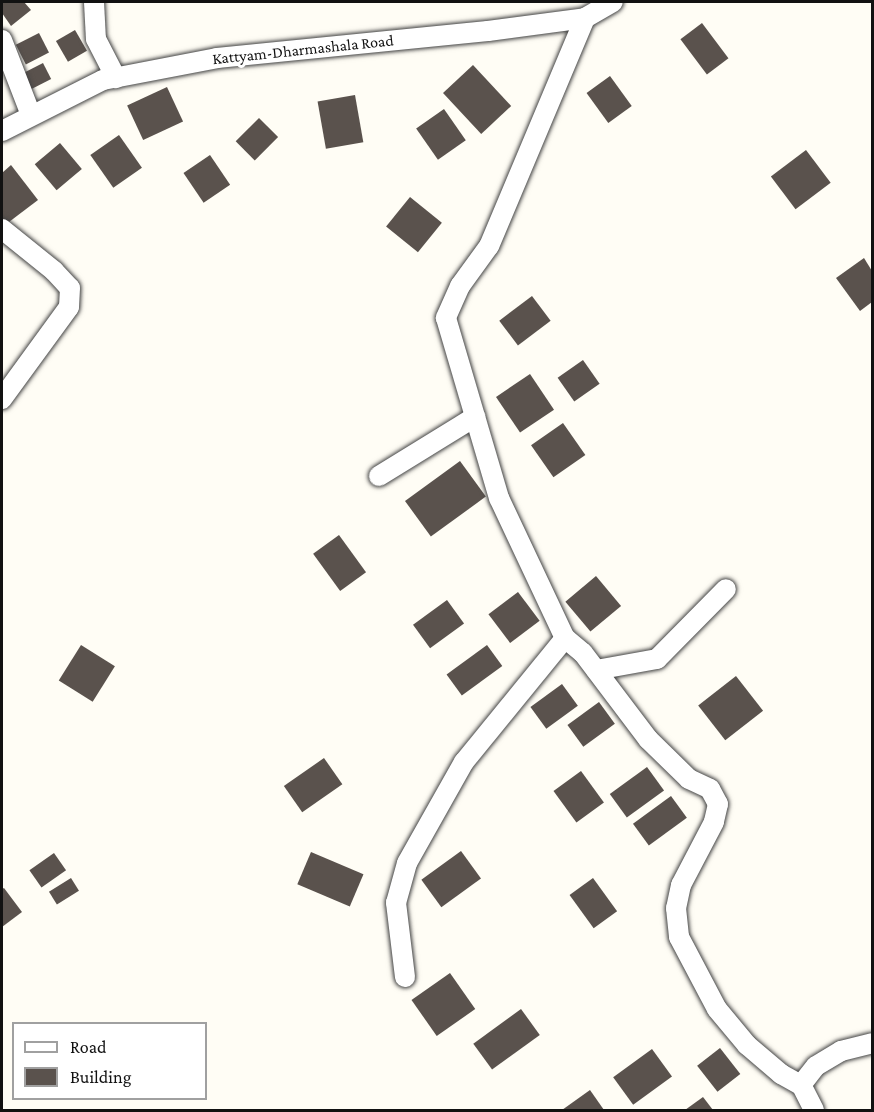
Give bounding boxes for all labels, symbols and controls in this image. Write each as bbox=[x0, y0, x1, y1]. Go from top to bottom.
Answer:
street label: Kattyam-Dharmashala Road bbox=[211, 31, 395, 69]
legend bbox=[12, 1022, 207, 1100]
text: Road bbox=[70, 1037, 107, 1057]
text: Building bbox=[70, 1067, 131, 1087]

